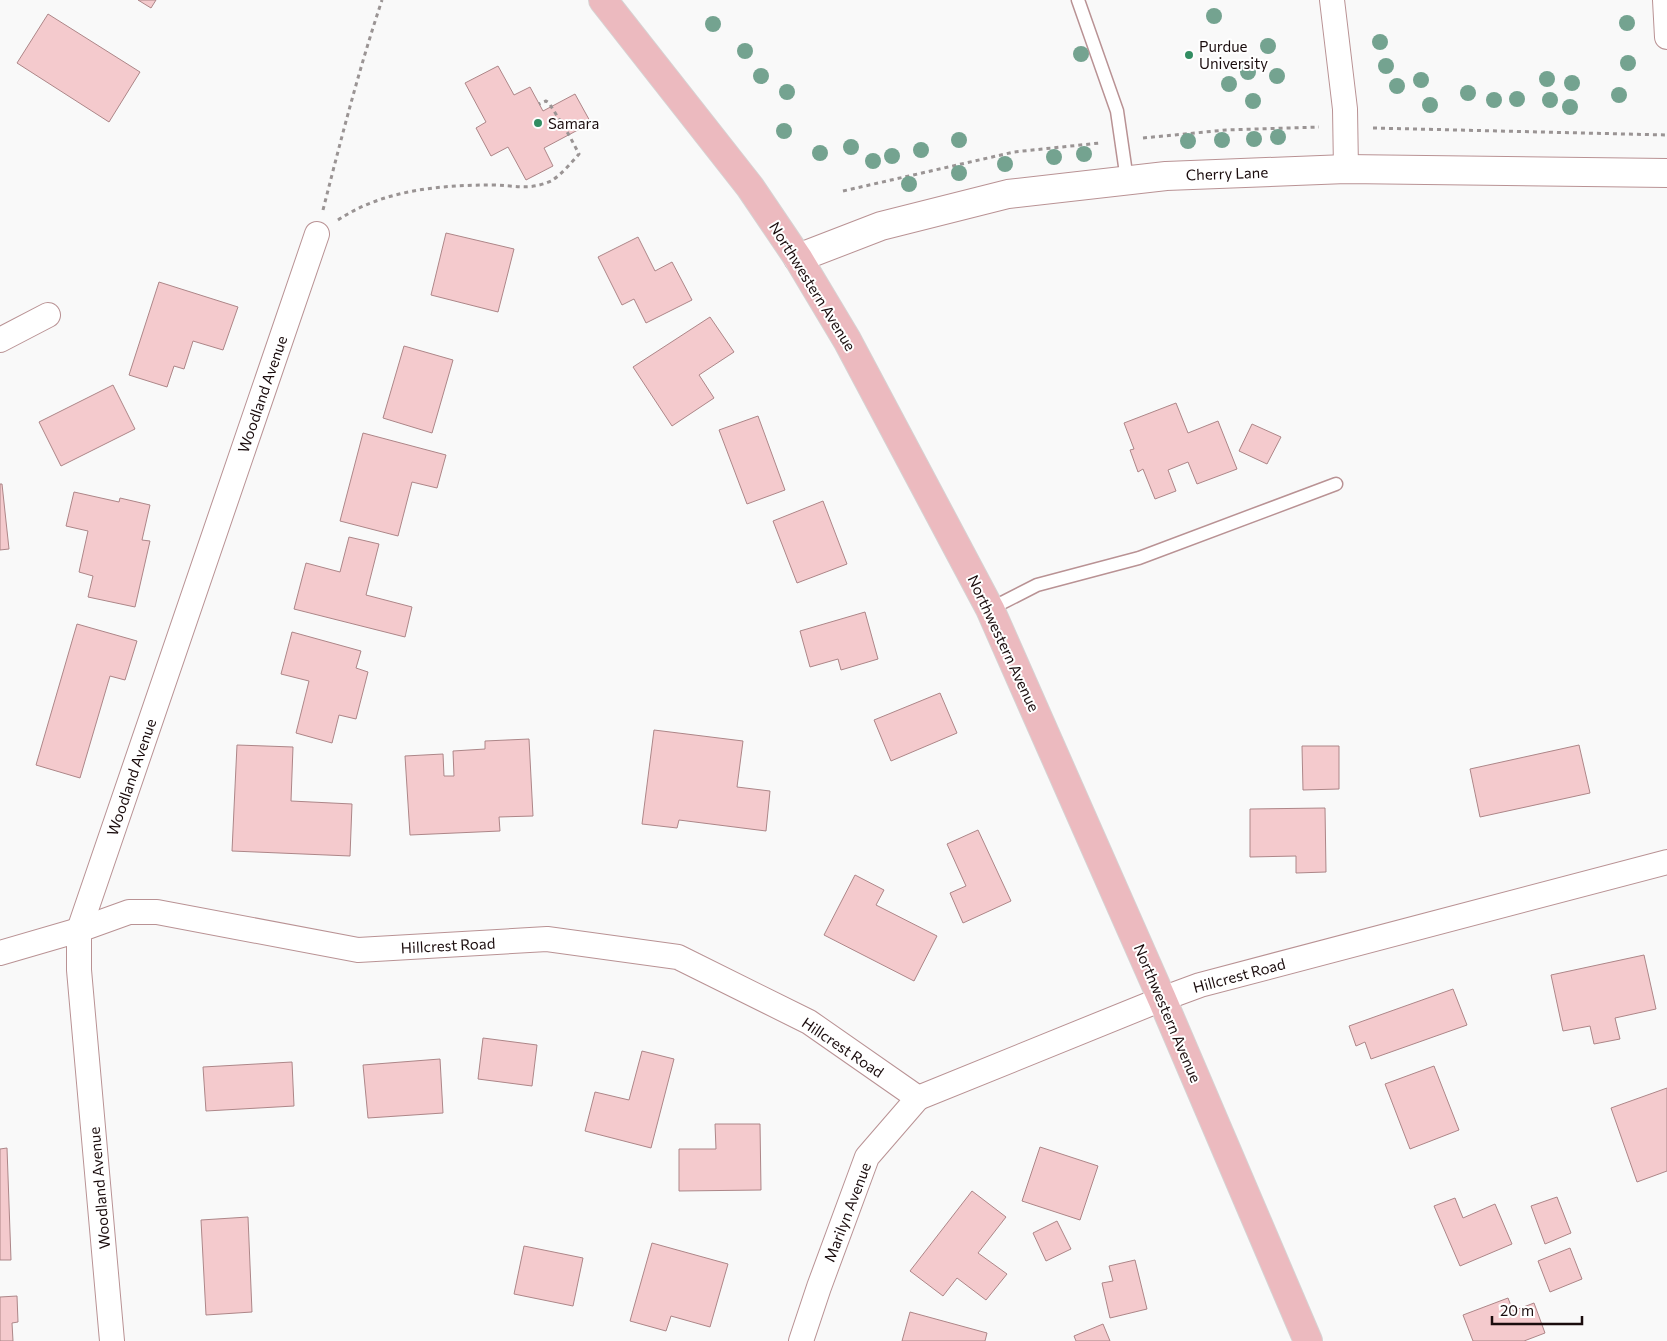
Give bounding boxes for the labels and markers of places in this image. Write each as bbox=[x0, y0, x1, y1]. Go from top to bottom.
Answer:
place label: Purdue University bbox=[1199, 37, 1268, 72]
marker: Purdue University bbox=[1183, 49, 1195, 61]
place label: Samara bbox=[548, 114, 599, 132]
marker: Samara bbox=[532, 117, 544, 129]

